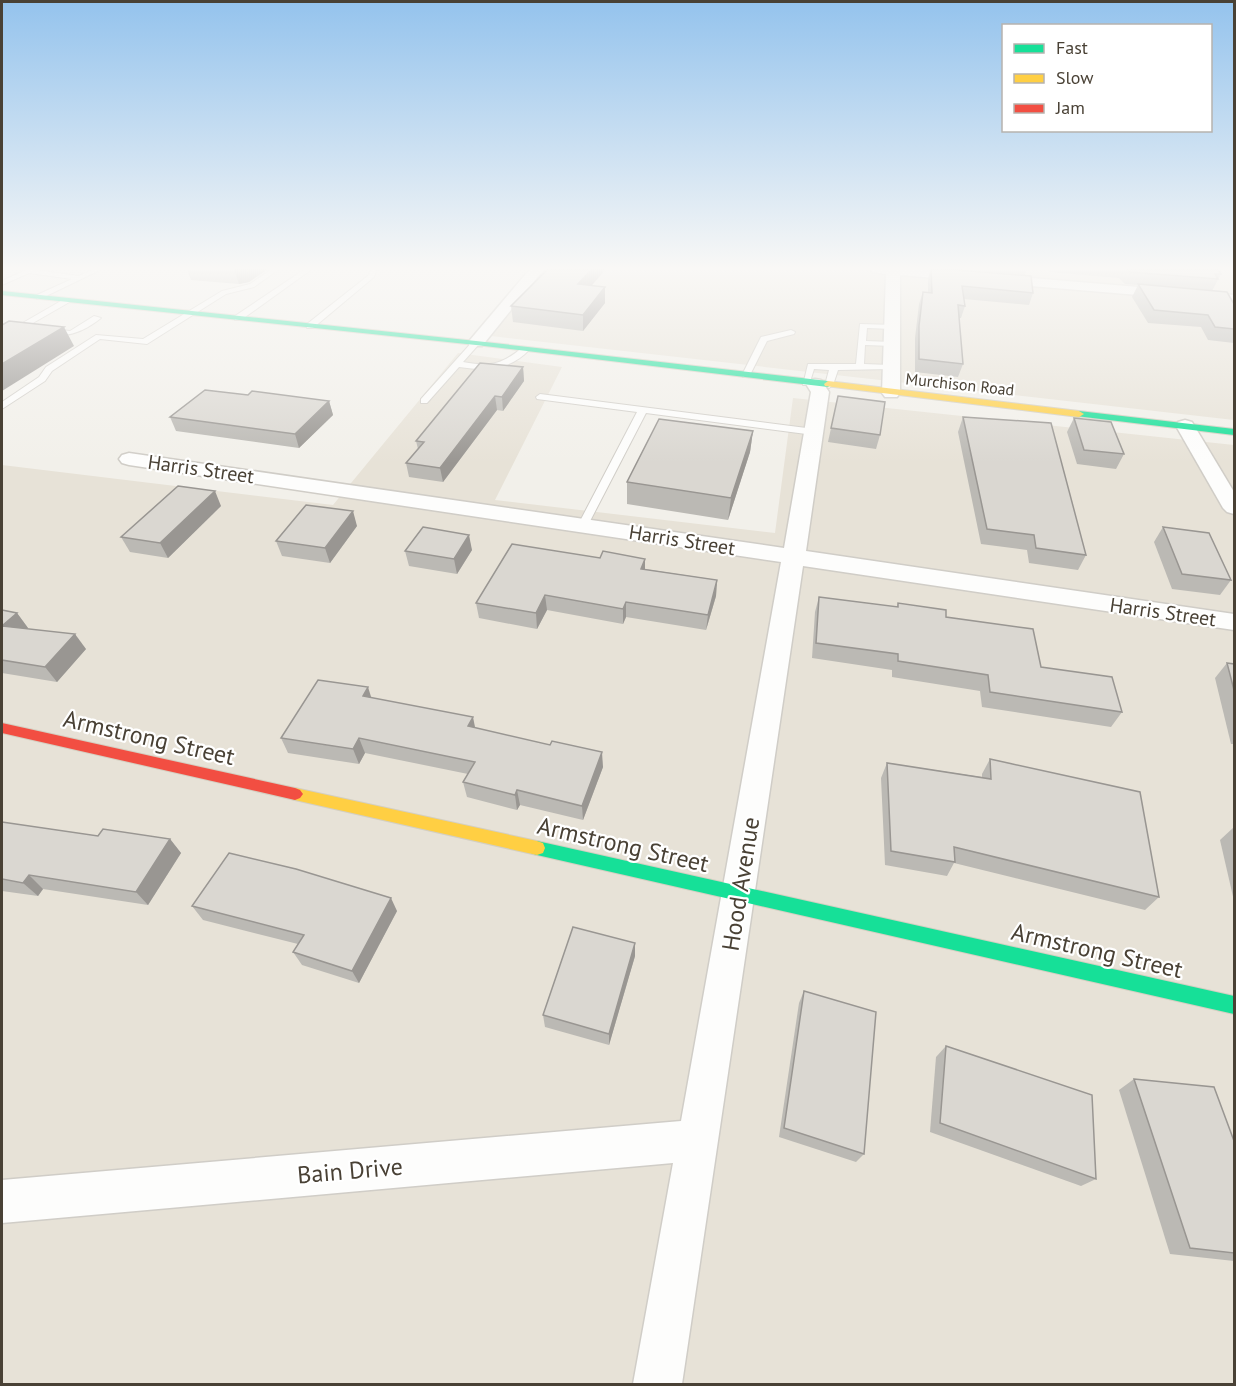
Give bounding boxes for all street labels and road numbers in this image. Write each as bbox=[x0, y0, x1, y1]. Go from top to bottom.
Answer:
street label: Murchison Road bbox=[905, 368, 1015, 400]
street label: Harris Street bbox=[146, 449, 256, 489]
street label: Harris Street bbox=[627, 519, 737, 561]
street label: Harris Street bbox=[1108, 592, 1218, 632]
street label: Armstrong Street bbox=[61, 703, 238, 772]
street label: Armstrong Street bbox=[535, 810, 712, 879]
street label: Hood Avenue bbox=[715, 815, 766, 953]
street label: Armstrong Street bbox=[1009, 916, 1186, 985]
street label: Bain Drive bbox=[296, 1150, 404, 1191]

